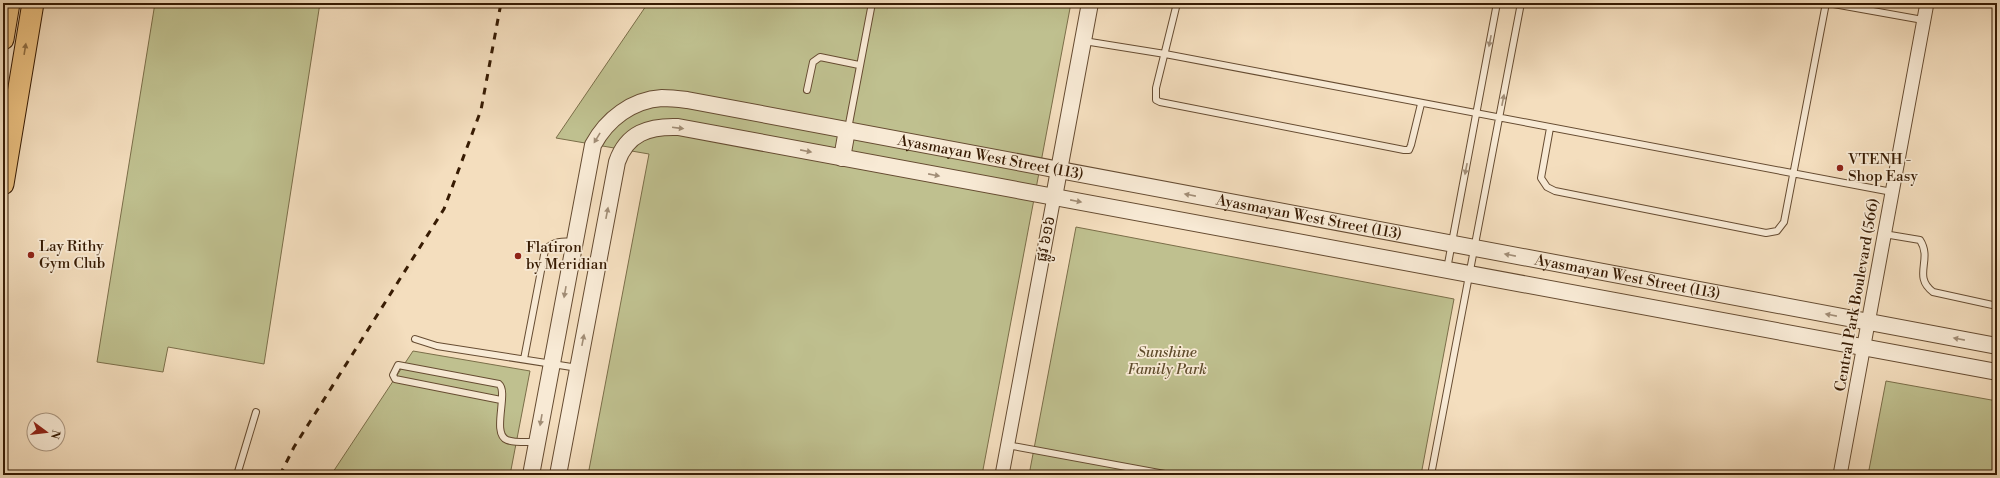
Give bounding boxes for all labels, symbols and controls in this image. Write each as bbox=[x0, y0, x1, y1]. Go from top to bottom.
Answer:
one-way arrow bbox=[1487, 35, 1493, 47]
one-way arrow bbox=[22, 43, 28, 55]
one-way arrow bbox=[1500, 94, 1506, 106]
one-way arrow bbox=[672, 125, 685, 131]
street label: Ayasmayan West Street (113) bbox=[895, 130, 1085, 184]
one-way arrow bbox=[593, 132, 600, 144]
one-way arrow bbox=[800, 148, 812, 154]
place label: VTENH - Shop Easy bbox=[1847, 150, 1919, 186]
one-way arrow bbox=[1462, 163, 1468, 175]
marker: VTENH - Shop Easy bbox=[1835, 163, 1845, 173]
one-way arrow bbox=[928, 172, 940, 178]
street label: Ayasmayan West Street (113) bbox=[1214, 190, 1404, 244]
one-way arrow bbox=[1184, 191, 1196, 197]
street label: Central Park Boulevard (566) bbox=[1831, 197, 1883, 393]
one-way arrow bbox=[1070, 198, 1082, 204]
one-way arrow bbox=[605, 206, 611, 219]
street label: ផ្លូវ ៦១៦ bbox=[1032, 215, 1063, 264]
place label: Lay Rithy Gym Club bbox=[39, 237, 105, 273]
place label: Flatiron by Meridian bbox=[526, 238, 607, 274]
marker: Lay Rithy Gym Club bbox=[26, 250, 36, 260]
street label: Ayasmayan West Street (113) bbox=[1532, 250, 1722, 303]
marker: Flatiron by Meridian bbox=[513, 251, 523, 261]
one-way arrow bbox=[1504, 251, 1517, 257]
one-way arrow bbox=[561, 286, 567, 299]
one-way arrow bbox=[1825, 311, 1837, 317]
one-way arrow bbox=[581, 334, 587, 346]
one-way arrow bbox=[1953, 335, 1965, 341]
park label: Sunshine Family Park bbox=[1127, 343, 1207, 379]
north arrow bbox=[26, 412, 66, 452]
one-way arrow bbox=[538, 414, 544, 426]
text: N bbox=[47, 428, 63, 441]

